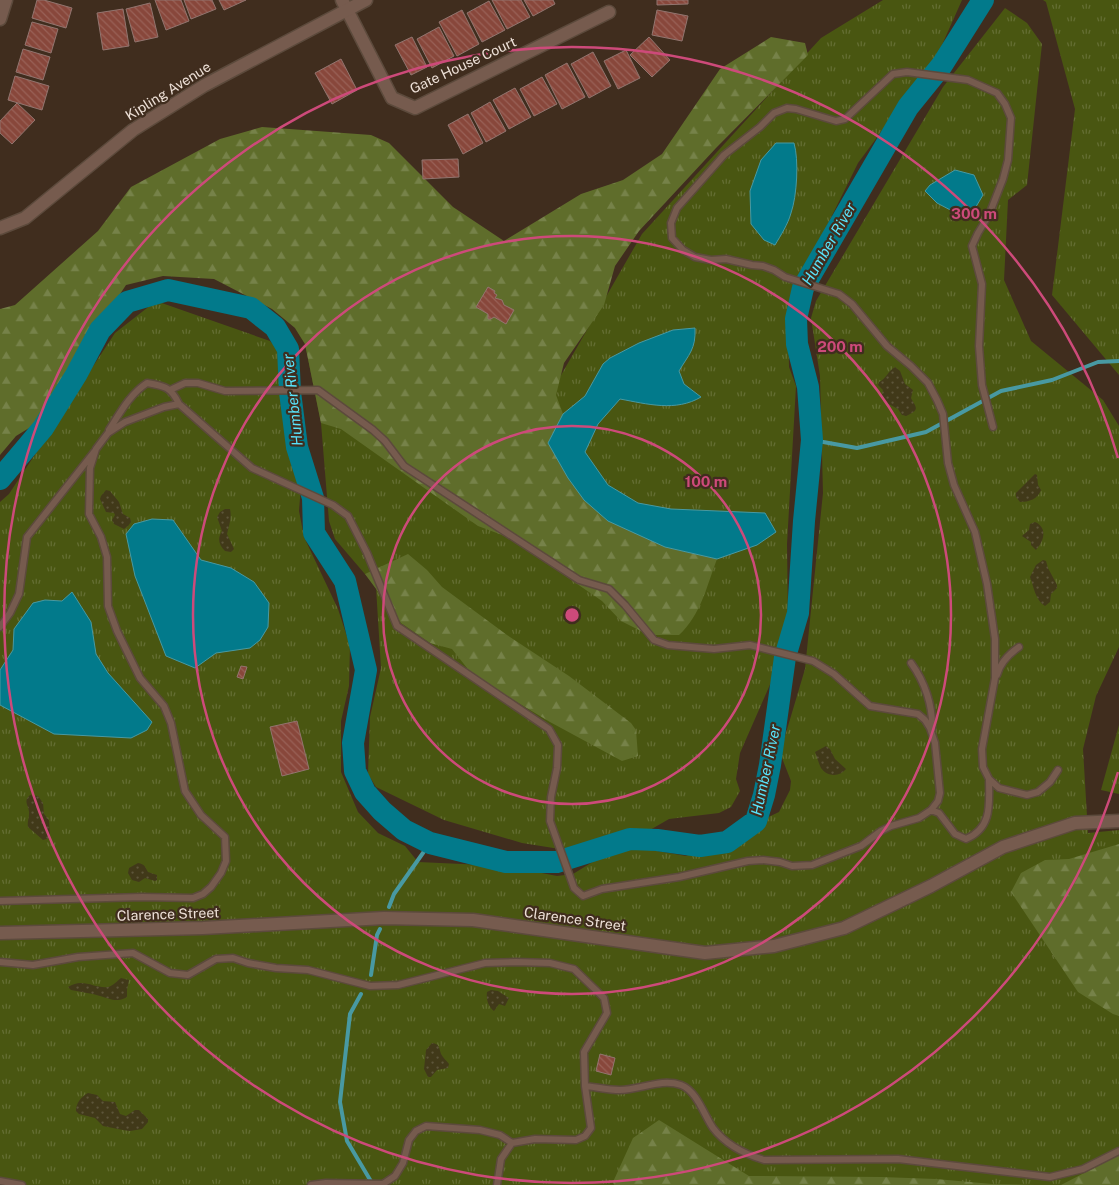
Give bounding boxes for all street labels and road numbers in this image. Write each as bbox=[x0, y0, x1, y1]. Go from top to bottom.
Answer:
street label: Gate House Court bbox=[407, 33, 519, 97]
street label: Kipling Avenue bbox=[122, 58, 214, 124]
street label: Clarence Street bbox=[116, 904, 220, 924]
street label: Clarence Street bbox=[523, 904, 627, 934]

